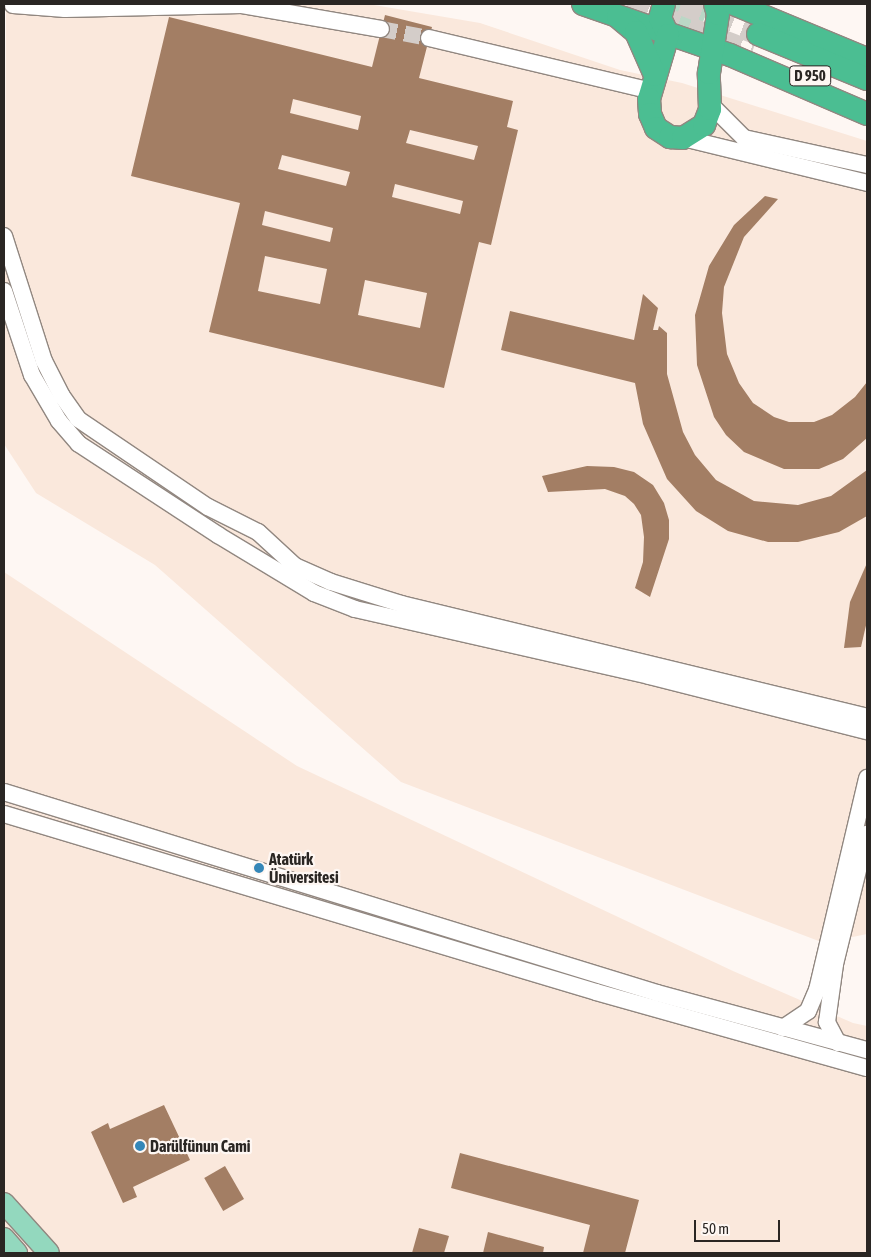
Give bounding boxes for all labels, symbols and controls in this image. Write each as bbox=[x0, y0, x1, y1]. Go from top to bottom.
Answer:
road number: D 950 bbox=[789, 64, 831, 88]
place label: Atatürk Üniversitesi bbox=[269, 849, 339, 887]
marker: Atatürk Üniversitesi bbox=[253, 862, 265, 874]
place label: Darülfünun Cami bbox=[150, 1136, 251, 1156]
marker: Darülfünun Cami bbox=[134, 1140, 146, 1152]
scale bar bbox=[696, 1210, 782, 1242]
text: 50 m bbox=[702, 1220, 729, 1237]

